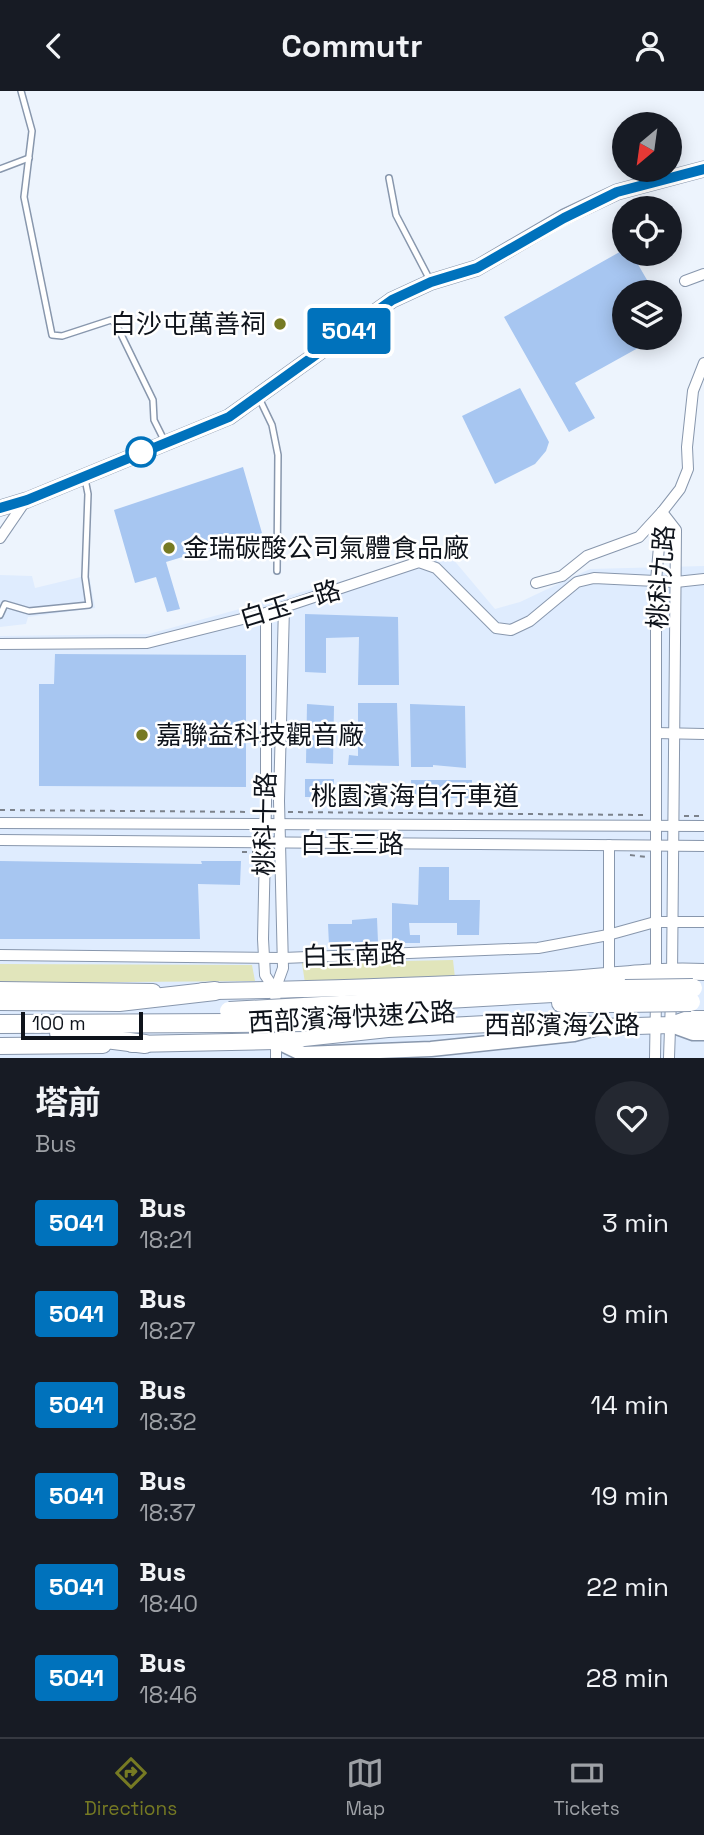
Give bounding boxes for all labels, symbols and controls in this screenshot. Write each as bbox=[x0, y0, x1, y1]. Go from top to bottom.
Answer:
text: Commutr bbox=[281, 26, 423, 66]
icon: back bbox=[35, 27, 73, 65]
icon: person bbox=[631, 27, 669, 65]
north arrow bbox=[612, 112, 682, 182]
map controls bbox=[612, 112, 682, 350]
button: locate bbox=[612, 196, 682, 266]
button: layers bbox=[612, 280, 682, 350]
place label: 白沙屯萬善祠 bbox=[110, 307, 266, 341]
line badge: 5041 bbox=[300, 308, 398, 354]
text: 5041 bbox=[321, 315, 377, 346]
marker: 白沙屯萬善祠 bbox=[272, 316, 288, 332]
unlabelled marker bbox=[126, 437, 156, 467]
street label: 桃科九路 bbox=[640, 524, 682, 630]
place label: 金瑞碳酸公司氣體食品廠 bbox=[183, 531, 469, 565]
marker: 金瑞碳酸公司氣體食品廠 bbox=[161, 540, 177, 556]
street label: 白玉一路 bbox=[235, 573, 345, 635]
place label: 嘉聯益科技觀音廠 bbox=[156, 718, 364, 752]
marker: 嘉聯益科技觀音廠 bbox=[134, 727, 150, 743]
street label: 桃科十路 bbox=[247, 772, 283, 876]
street label: 桃園濱海自行車道 bbox=[311, 779, 519, 813]
street label: 白玉三路 bbox=[300, 827, 404, 861]
street label: 白玉南路 bbox=[301, 936, 407, 974]
street label: 西部濱海快速公路 bbox=[247, 995, 457, 1039]
street label: 西部濱海公路 bbox=[484, 1008, 640, 1042]
scale bar bbox=[21, 1009, 144, 1041]
text: 100 m bbox=[32, 1011, 86, 1036]
button: heart bbox=[595, 1081, 669, 1155]
text: 塔前 bbox=[35, 1082, 101, 1124]
text: Bus bbox=[35, 1129, 76, 1159]
text: Bus bbox=[139, 1191, 186, 1225]
text: 3 min bbox=[602, 1206, 669, 1240]
text: 5041 bbox=[49, 1207, 104, 1238]
text: 18:21 bbox=[139, 1225, 192, 1255]
text: Bus bbox=[139, 1282, 186, 1316]
text: 9 min bbox=[602, 1297, 669, 1331]
text: 5041 bbox=[49, 1298, 104, 1329]
text: 18:27 bbox=[139, 1316, 196, 1346]
text: Bus bbox=[139, 1373, 186, 1407]
text: 14 min bbox=[591, 1388, 669, 1422]
text: 5041 bbox=[49, 1389, 104, 1420]
text: 18:32 bbox=[139, 1407, 197, 1437]
text: Bus bbox=[139, 1464, 186, 1498]
text: 19 min bbox=[591, 1479, 669, 1513]
text: 5041 bbox=[49, 1480, 104, 1511]
text: 18:37 bbox=[139, 1498, 196, 1528]
text: Bus bbox=[139, 1555, 186, 1589]
text: 22 min bbox=[586, 1570, 669, 1604]
text: 5041 bbox=[49, 1571, 104, 1602]
text: 18:40 bbox=[139, 1589, 198, 1619]
text: Bus bbox=[139, 1646, 186, 1680]
text: 28 min bbox=[586, 1661, 669, 1695]
text: 5041 bbox=[49, 1662, 104, 1693]
text: 18:46 bbox=[139, 1680, 197, 1710]
tab: Directions bbox=[84, 1754, 177, 1821]
tab: Map bbox=[346, 1754, 385, 1821]
tab: Tickets bbox=[553, 1754, 620, 1821]

